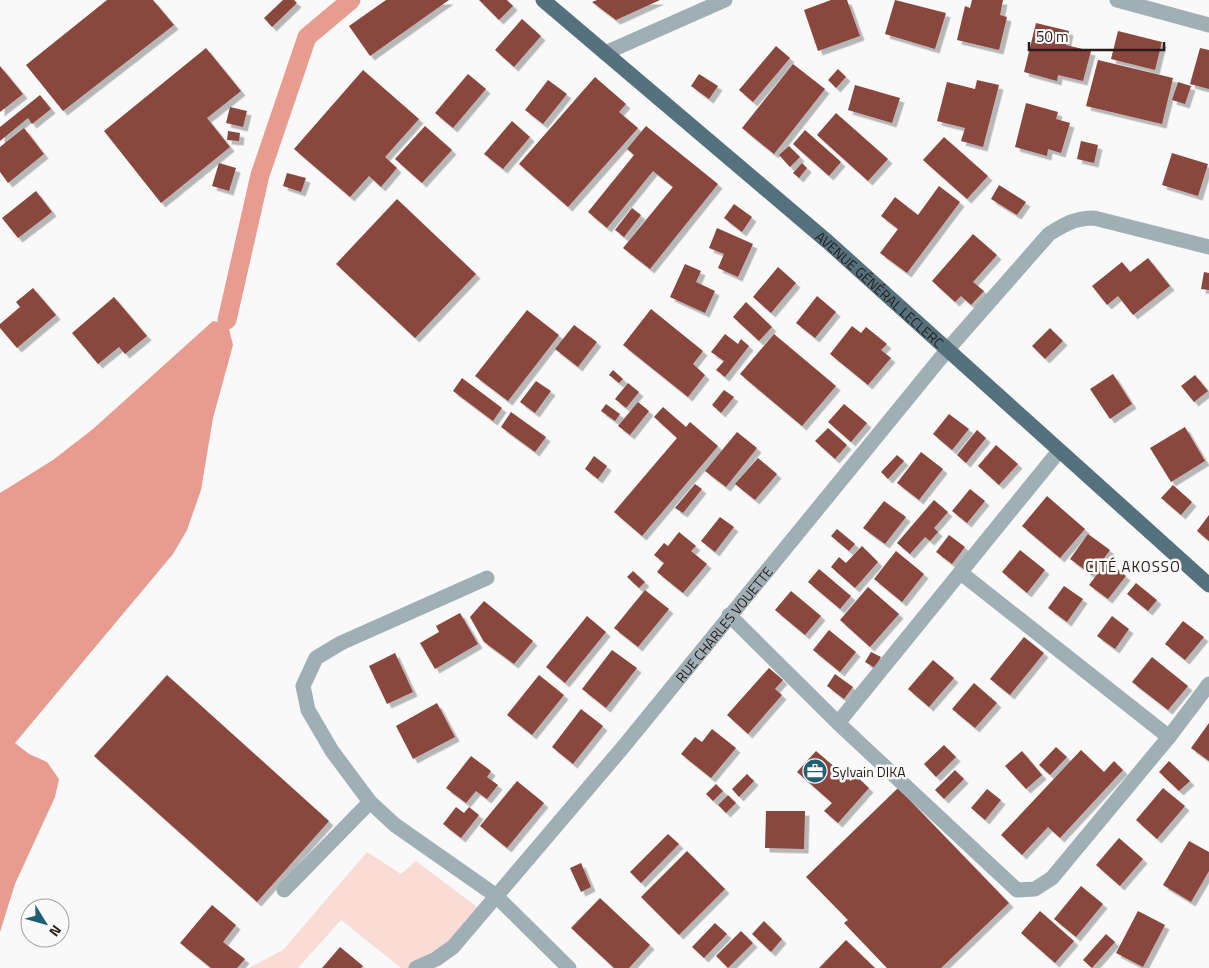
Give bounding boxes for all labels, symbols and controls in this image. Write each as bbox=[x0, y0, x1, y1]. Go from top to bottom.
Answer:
scale bar bbox=[1029, 20, 1164, 52]
text: 50 m bbox=[1036, 25, 1069, 48]
street label: AVENUE GÉNÉRAL LECLERC bbox=[811, 226, 949, 353]
district label: CITÉ AKOSSO bbox=[1085, 555, 1181, 578]
street label: RUE CHARLES VOUETTE bbox=[670, 561, 777, 687]
office icon: Sylvain DIKA bbox=[802, 758, 828, 784]
place label: Sylvain DIKA bbox=[832, 761, 906, 782]
north arrow bbox=[20, 898, 70, 948]
text: N bbox=[44, 921, 67, 941]

